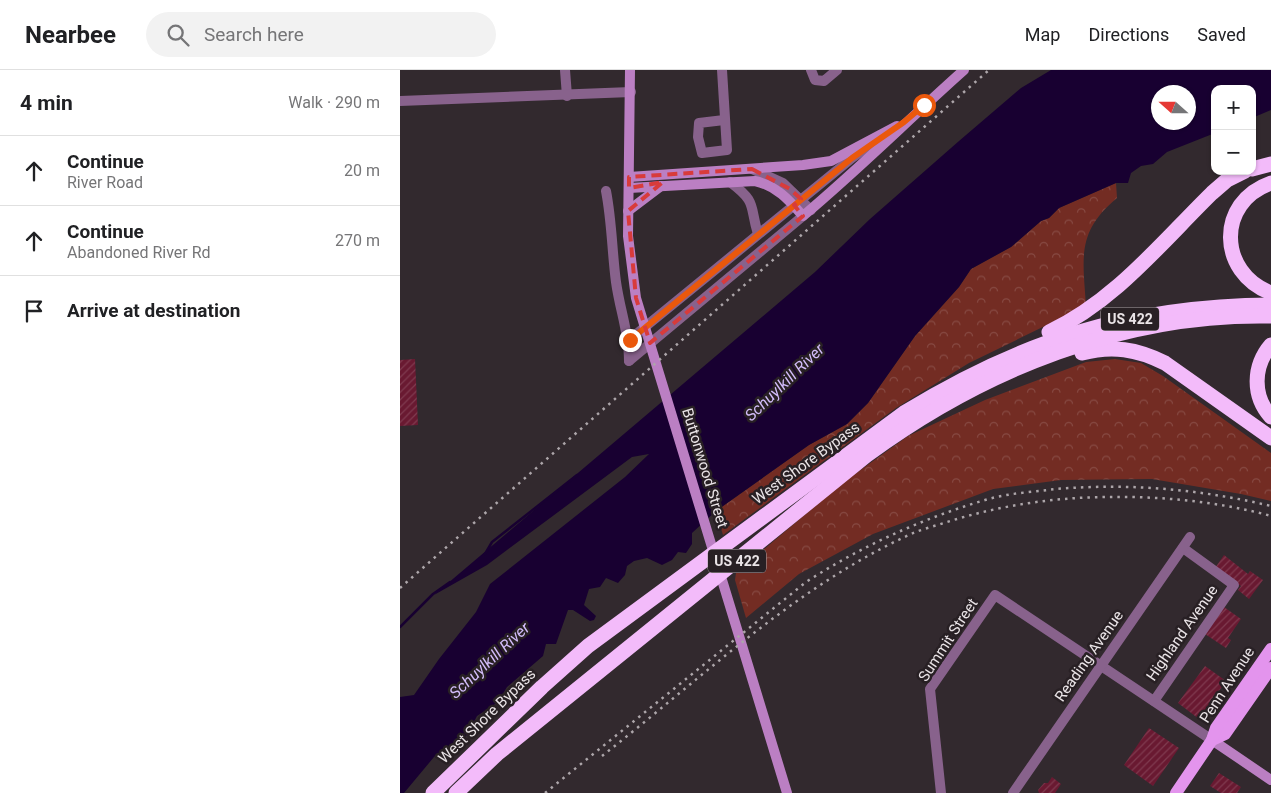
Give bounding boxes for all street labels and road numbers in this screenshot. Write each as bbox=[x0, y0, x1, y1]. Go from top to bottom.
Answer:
road number: US 422 bbox=[1101, 308, 1159, 330]
street label: Buttonwood Street bbox=[678, 406, 732, 530]
street label: West Shore Bypass bbox=[749, 418, 863, 508]
road number: US 422 bbox=[708, 550, 766, 572]
street label: Highland Avenue bbox=[1142, 582, 1222, 684]
street label: Summit Street bbox=[914, 595, 982, 685]
street label: Reading Avenue bbox=[1051, 607, 1127, 705]
street label: Penn Avenue bbox=[1196, 644, 1258, 726]
street label: West Shore Bypass bbox=[435, 665, 539, 767]

